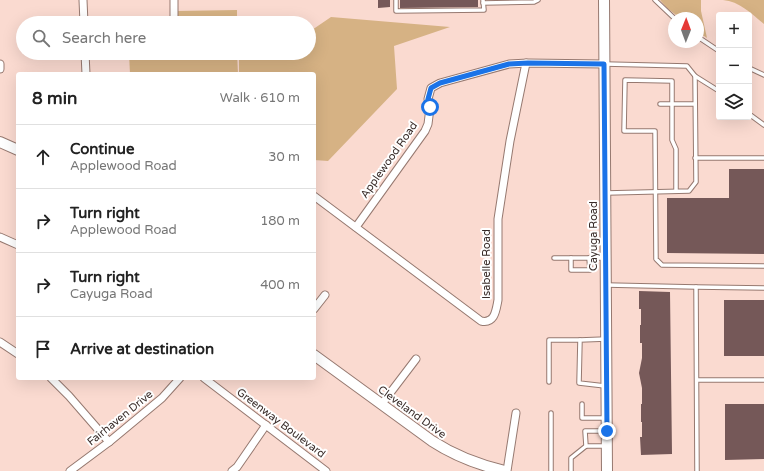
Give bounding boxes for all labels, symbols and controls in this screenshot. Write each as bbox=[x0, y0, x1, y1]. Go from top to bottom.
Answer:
north arrow bbox=[668, 12, 704, 48]
map controls bbox=[716, 12, 752, 120]
button: + bbox=[716, 12, 752, 48]
search box bbox=[16, 16, 316, 60]
icon: search bbox=[30, 27, 52, 49]
text: Search here bbox=[62, 29, 146, 47]
button: − bbox=[716, 48, 752, 84]
button: layers bbox=[716, 84, 752, 120]
text: 8 min bbox=[32, 88, 77, 109]
text: Walk · 610 m bbox=[220, 90, 300, 106]
route start bbox=[421, 98, 439, 116]
street label: Applewood Road bbox=[358, 119, 420, 201]
text: Continue bbox=[70, 140, 134, 158]
icon: ahead bbox=[32, 146, 54, 168]
text: 30 m bbox=[268, 149, 300, 165]
text: Applewood Road bbox=[70, 158, 177, 174]
street label: Cayuga Road bbox=[587, 201, 600, 271]
text: Turn right bbox=[70, 204, 140, 222]
icon: right bbox=[32, 210, 54, 232]
text: 180 m bbox=[260, 213, 300, 229]
text: Applewood Road bbox=[70, 222, 177, 238]
street label: Isabelle Road bbox=[480, 229, 493, 299]
text: Turn right bbox=[70, 268, 140, 286]
icon: right bbox=[32, 274, 54, 296]
text: 400 m bbox=[260, 277, 300, 293]
text: Cayuga Road bbox=[70, 286, 153, 302]
icon: arrive bbox=[32, 338, 54, 360]
text: Arrive at destination bbox=[70, 340, 214, 358]
street label: Cleveland Drive bbox=[375, 383, 449, 441]
street label: Greenway Boulevard bbox=[234, 385, 328, 461]
street label: Fairhaven Drive bbox=[85, 388, 155, 448]
route end bbox=[598, 422, 616, 440]

